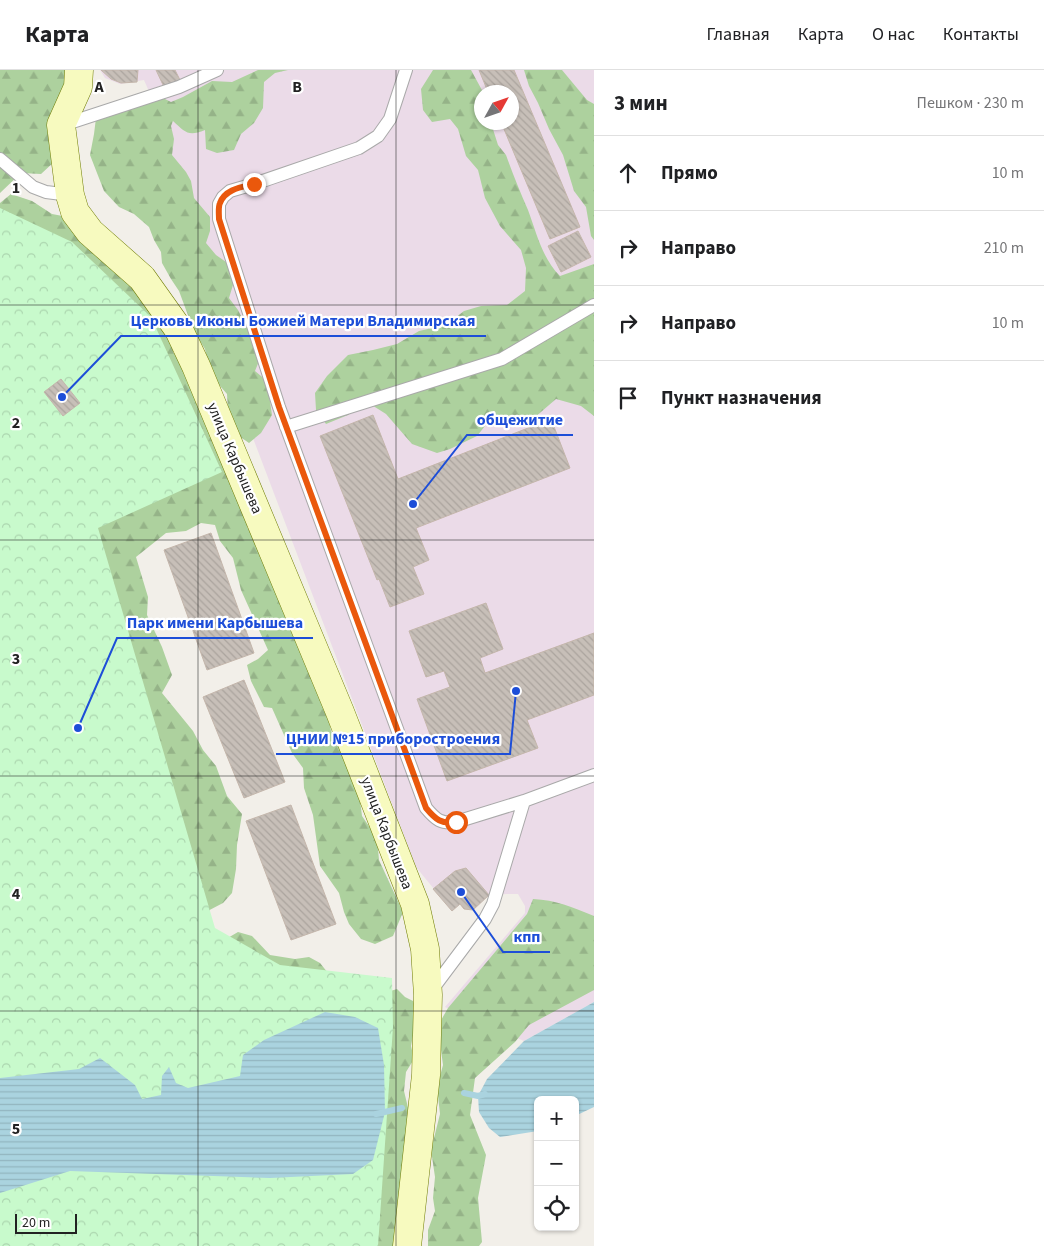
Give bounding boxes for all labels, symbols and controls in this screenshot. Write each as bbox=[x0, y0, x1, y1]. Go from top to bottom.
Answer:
text: Карта bbox=[25, 17, 89, 52]
text: Главная bbox=[707, 22, 770, 47]
text: Карта bbox=[798, 22, 844, 47]
text: О нас bbox=[872, 22, 915, 47]
text: Контакты bbox=[943, 22, 1019, 47]
text: A bbox=[93, 76, 104, 98]
text: B bbox=[292, 76, 302, 98]
north arrow bbox=[474, 85, 519, 130]
text: 3 мин bbox=[614, 88, 668, 118]
text: Пешком · 230 m bbox=[917, 92, 1024, 114]
icon: ahead bbox=[614, 159, 642, 187]
text: Прямо bbox=[661, 160, 718, 187]
text: 10 m bbox=[992, 162, 1024, 184]
route end bbox=[243, 173, 266, 196]
text: 1 bbox=[12, 177, 20, 199]
icon: right bbox=[614, 234, 642, 262]
text: Направо bbox=[661, 235, 736, 262]
text: 210 m bbox=[984, 237, 1024, 259]
callout: Церковь Иконы Божией Матери Владимирская bbox=[121, 305, 486, 336]
icon: right bbox=[614, 309, 642, 337]
text: Церковь Иконы Божией Матери Владимирская bbox=[131, 310, 475, 332]
text: Направо bbox=[661, 310, 736, 337]
text: 10 m bbox=[992, 312, 1024, 334]
icon: arrive bbox=[614, 384, 642, 412]
text: Пункт назначения bbox=[661, 385, 822, 412]
street label: улица Карбышева bbox=[202, 399, 267, 517]
callout: общежитие bbox=[467, 404, 573, 435]
text: общежитие bbox=[477, 409, 563, 431]
text: 2 bbox=[12, 412, 20, 434]
callout: Парк имени Карбышева bbox=[117, 607, 313, 638]
text: Парк имени Карбышева bbox=[127, 612, 303, 634]
text: 3 bbox=[12, 648, 20, 670]
callout: ЦНИИ №15 приборостроения bbox=[276, 723, 510, 754]
text: ЦНИИ №15 приборостроения bbox=[286, 728, 500, 750]
street label: улица Карбышева bbox=[355, 774, 418, 893]
route start bbox=[445, 811, 468, 834]
text: 4 bbox=[12, 883, 21, 905]
callout: кпп bbox=[503, 921, 550, 952]
text: кпп bbox=[513, 926, 541, 948]
map controls bbox=[534, 1096, 579, 1231]
button: + bbox=[534, 1096, 579, 1141]
text: 5 bbox=[12, 1118, 20, 1140]
button: − bbox=[534, 1141, 579, 1186]
button: locate bbox=[534, 1186, 579, 1231]
scale bar bbox=[15, 1211, 78, 1234]
text: 20 m bbox=[22, 1213, 50, 1233]

